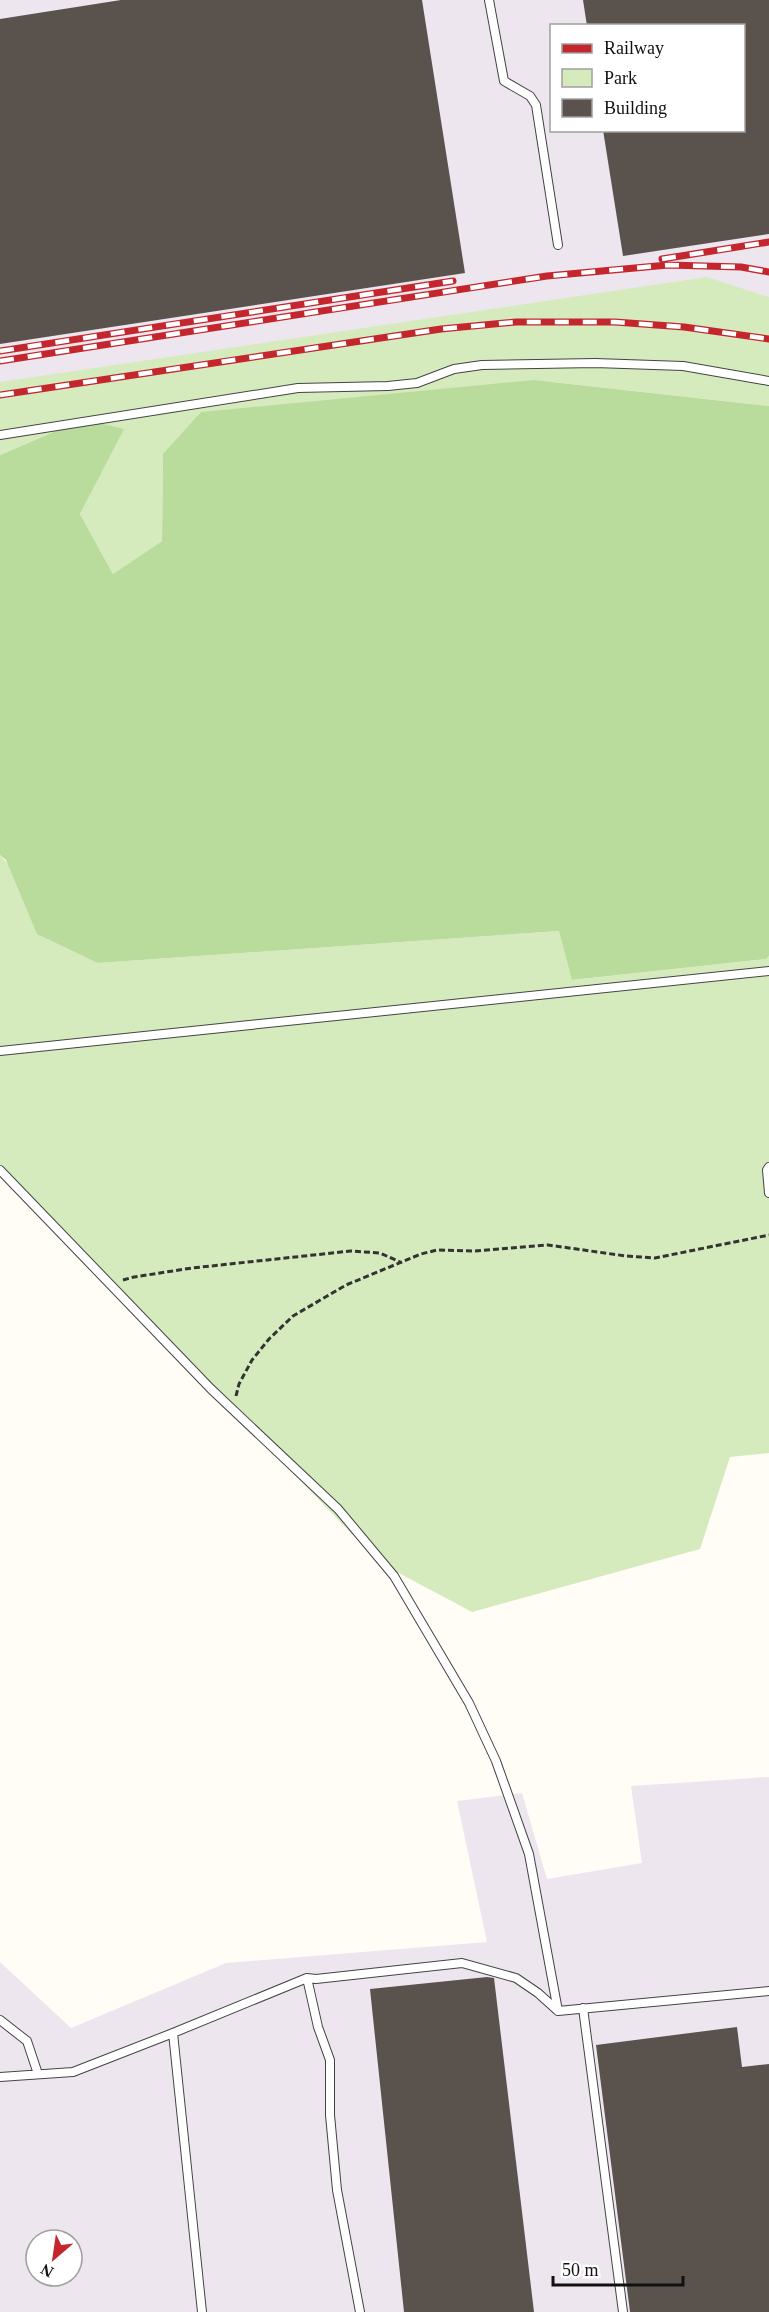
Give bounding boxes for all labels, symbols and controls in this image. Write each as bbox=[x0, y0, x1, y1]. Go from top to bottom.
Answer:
legend bbox=[550, 24, 745, 132]
text: Railway bbox=[604, 38, 664, 58]
text: Park bbox=[604, 68, 637, 88]
text: Building bbox=[604, 98, 667, 118]
north arrow bbox=[24, 2228, 84, 2288]
scale bar bbox=[553, 2249, 684, 2287]
text: N bbox=[37, 2260, 56, 2281]
text: 50 m bbox=[562, 2260, 599, 2280]

